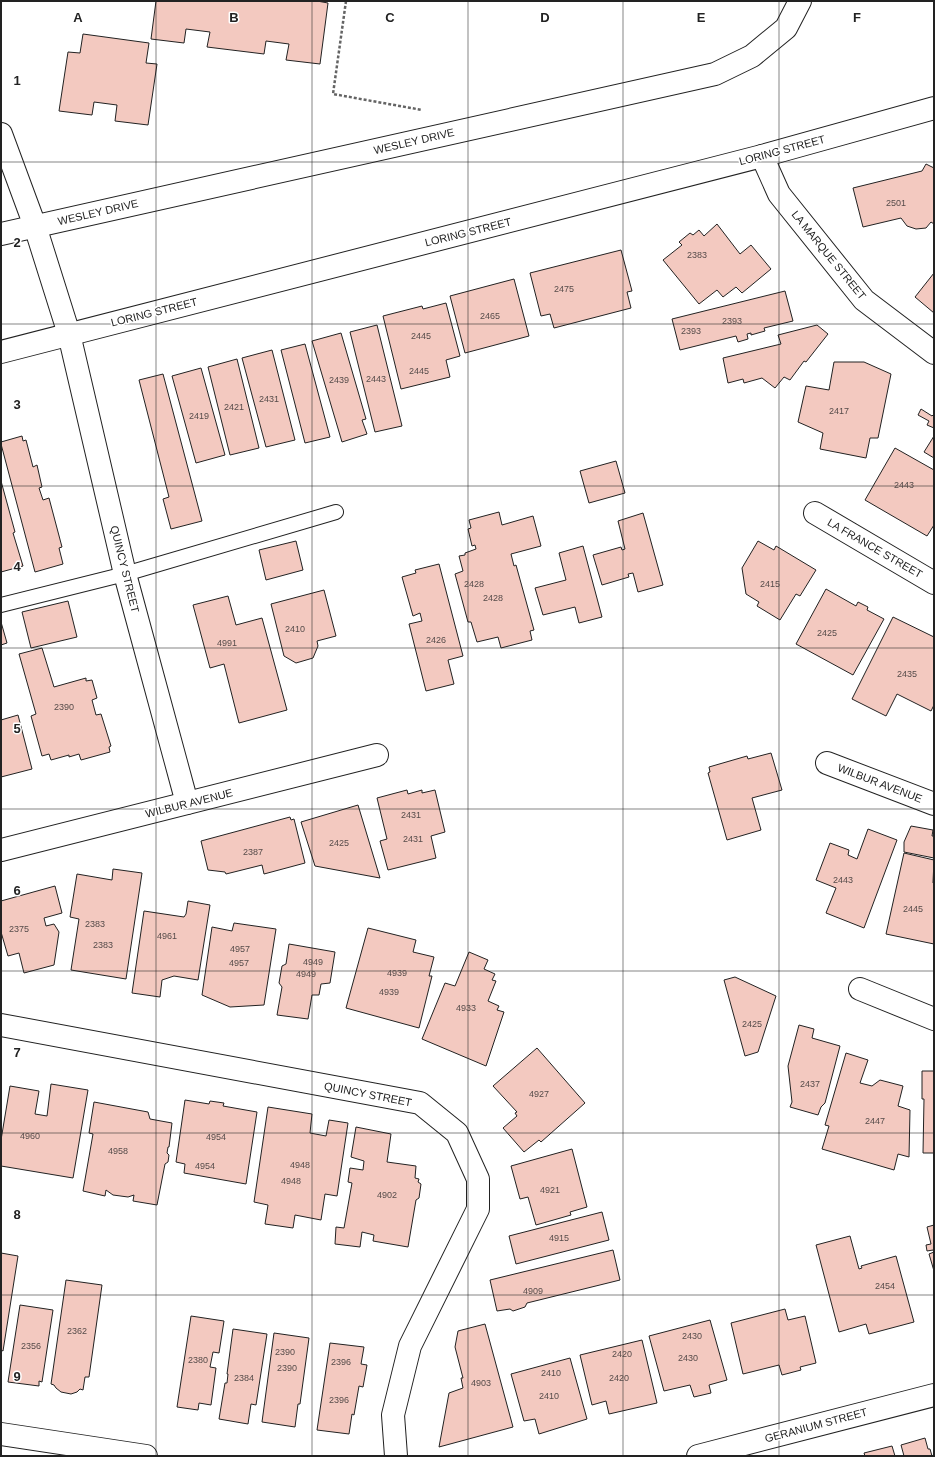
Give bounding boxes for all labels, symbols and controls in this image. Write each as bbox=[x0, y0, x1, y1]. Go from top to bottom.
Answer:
text: A bbox=[73, 10, 83, 25]
text: B bbox=[229, 10, 239, 25]
text: C bbox=[385, 10, 395, 25]
text: D bbox=[540, 10, 550, 25]
text: E bbox=[697, 10, 706, 25]
text: F bbox=[853, 10, 861, 25]
text: 1 bbox=[13, 73, 21, 88]
street label: WESLEY DRIVE bbox=[373, 126, 455, 156]
street label: LORING STREET bbox=[738, 133, 827, 167]
street label: WESLEY DRIVE bbox=[57, 197, 139, 227]
house number: 2501 bbox=[886, 198, 906, 208]
street label: LA MARQUE STREET bbox=[790, 208, 869, 302]
street label: LORING STREET bbox=[424, 215, 513, 249]
text: 2 bbox=[13, 235, 21, 250]
house number: 2383 bbox=[687, 250, 707, 260]
house number: 2475 bbox=[554, 284, 574, 294]
street label: LORING STREET bbox=[110, 295, 199, 329]
house number: 2465 bbox=[480, 311, 500, 321]
house number: 2393 bbox=[722, 316, 742, 326]
house number: 2393 bbox=[681, 326, 701, 336]
house number: 2445 bbox=[411, 331, 431, 341]
house number: 2445 bbox=[409, 366, 429, 376]
house number: 2443 bbox=[366, 374, 386, 384]
house number: 2439 bbox=[329, 375, 349, 385]
house number: 2431 bbox=[259, 394, 279, 404]
text: 3 bbox=[13, 397, 21, 412]
house number: 2421 bbox=[224, 402, 244, 412]
house number: 2417 bbox=[829, 406, 849, 416]
house number: 2419 bbox=[189, 411, 209, 421]
house number: 2443 bbox=[894, 480, 914, 490]
street label: LA FRANCE STREET bbox=[825, 516, 925, 580]
street label: QUINCY STREET bbox=[108, 524, 142, 614]
text: 4 bbox=[13, 559, 21, 574]
house number: 2428 bbox=[464, 579, 484, 589]
house number: 2415 bbox=[760, 579, 780, 589]
house number: 2428 bbox=[483, 593, 503, 603]
house number: 2410 bbox=[285, 624, 305, 634]
house number: 2425 bbox=[817, 628, 837, 638]
house number: 2426 bbox=[426, 635, 446, 645]
house number: 4991 bbox=[217, 638, 237, 648]
house number: 2435 bbox=[897, 669, 917, 679]
house number: 2390 bbox=[54, 702, 74, 712]
text: 5 bbox=[13, 721, 21, 736]
street label: WILBUR AVENUE bbox=[836, 761, 924, 805]
street label: WILBUR AVENUE bbox=[144, 786, 234, 820]
house number: 2431 bbox=[401, 810, 421, 820]
house number: 2431 bbox=[403, 834, 423, 844]
house number: 2425 bbox=[329, 838, 349, 848]
house number: 2387 bbox=[243, 847, 263, 857]
house number: 2443 bbox=[833, 875, 853, 885]
text: 6 bbox=[13, 883, 21, 898]
house number: 2445 bbox=[903, 904, 923, 914]
house number: 2383 bbox=[85, 919, 105, 929]
house number: 2375 bbox=[9, 924, 29, 934]
house number: 4961 bbox=[157, 931, 177, 941]
house number: 2383 bbox=[93, 940, 113, 950]
house number: 4957 bbox=[230, 944, 250, 954]
house number: 4949 bbox=[303, 957, 323, 967]
house number: 4957 bbox=[229, 958, 249, 968]
house number: 4939 bbox=[387, 968, 407, 978]
house number: 4949 bbox=[296, 969, 316, 979]
house number: 4939 bbox=[379, 987, 399, 997]
house number: 4933 bbox=[456, 1003, 476, 1013]
house number: 2425 bbox=[742, 1019, 762, 1029]
text: 7 bbox=[13, 1045, 21, 1060]
house number: 2437 bbox=[800, 1079, 820, 1089]
street label: QUINCY STREET bbox=[323, 1080, 413, 1108]
house number: 4927 bbox=[529, 1089, 549, 1099]
house number: 2447 bbox=[865, 1116, 885, 1126]
house number: 4960 bbox=[20, 1131, 40, 1141]
house number: 4954 bbox=[206, 1132, 226, 1142]
house number: 4958 bbox=[108, 1146, 128, 1156]
house number: 4948 bbox=[290, 1160, 310, 1170]
house number: 4954 bbox=[195, 1161, 215, 1171]
house number: 4948 bbox=[281, 1176, 301, 1186]
house number: 4921 bbox=[540, 1185, 560, 1195]
house number: 4902 bbox=[377, 1190, 397, 1200]
text: 8 bbox=[13, 1207, 21, 1222]
house number: 4915 bbox=[549, 1233, 569, 1243]
house number: 2454 bbox=[875, 1281, 895, 1291]
house number: 4909 bbox=[523, 1286, 543, 1296]
house number: 2362 bbox=[67, 1326, 87, 1336]
house number: 2430 bbox=[682, 1331, 702, 1341]
house number: 2356 bbox=[21, 1341, 41, 1351]
house number: 2390 bbox=[275, 1347, 295, 1357]
house number: 2420 bbox=[612, 1349, 632, 1359]
house number: 2430 bbox=[678, 1353, 698, 1363]
house number: 2380 bbox=[188, 1355, 208, 1365]
house number: 2396 bbox=[331, 1357, 351, 1367]
house number: 2390 bbox=[277, 1363, 297, 1373]
house number: 2410 bbox=[541, 1368, 561, 1378]
text: 9 bbox=[13, 1369, 21, 1384]
house number: 2384 bbox=[234, 1373, 254, 1383]
house number: 2420 bbox=[609, 1373, 629, 1383]
house number: 4903 bbox=[471, 1378, 491, 1388]
house number: 2410 bbox=[539, 1391, 559, 1401]
house number: 2396 bbox=[329, 1395, 349, 1405]
street label: GERANIUM STREET bbox=[763, 1405, 869, 1444]

